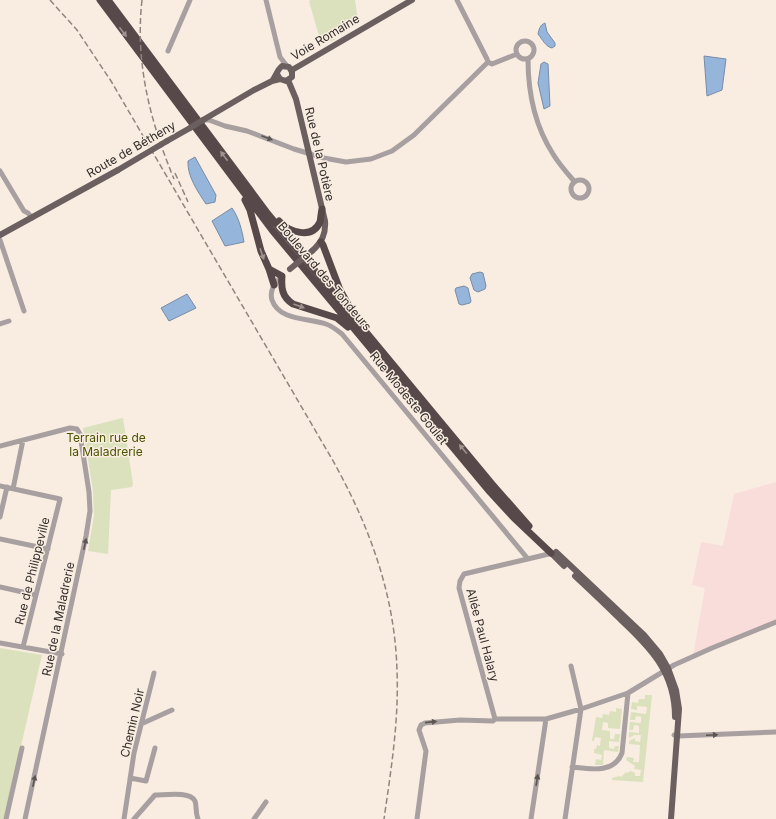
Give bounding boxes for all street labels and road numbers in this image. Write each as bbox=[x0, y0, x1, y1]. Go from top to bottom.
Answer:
street label: Voie Romaine bbox=[288, 11, 362, 63]
street label: Rue de la Potière bbox=[302, 106, 338, 202]
street label: Route de Bétheny bbox=[84, 117, 178, 181]
street label: Boulevard des Tondeurs bbox=[275, 218, 375, 334]
street label: Rue Modeste Goulet bbox=[367, 349, 451, 448]
street label: Rue de Philippeville bbox=[11, 516, 53, 626]
street label: Rue de la Maladrerie bbox=[39, 560, 77, 677]
street label: Allée Paul Halary bbox=[463, 587, 503, 684]
street label: Chemin Noir bbox=[117, 687, 147, 759]

